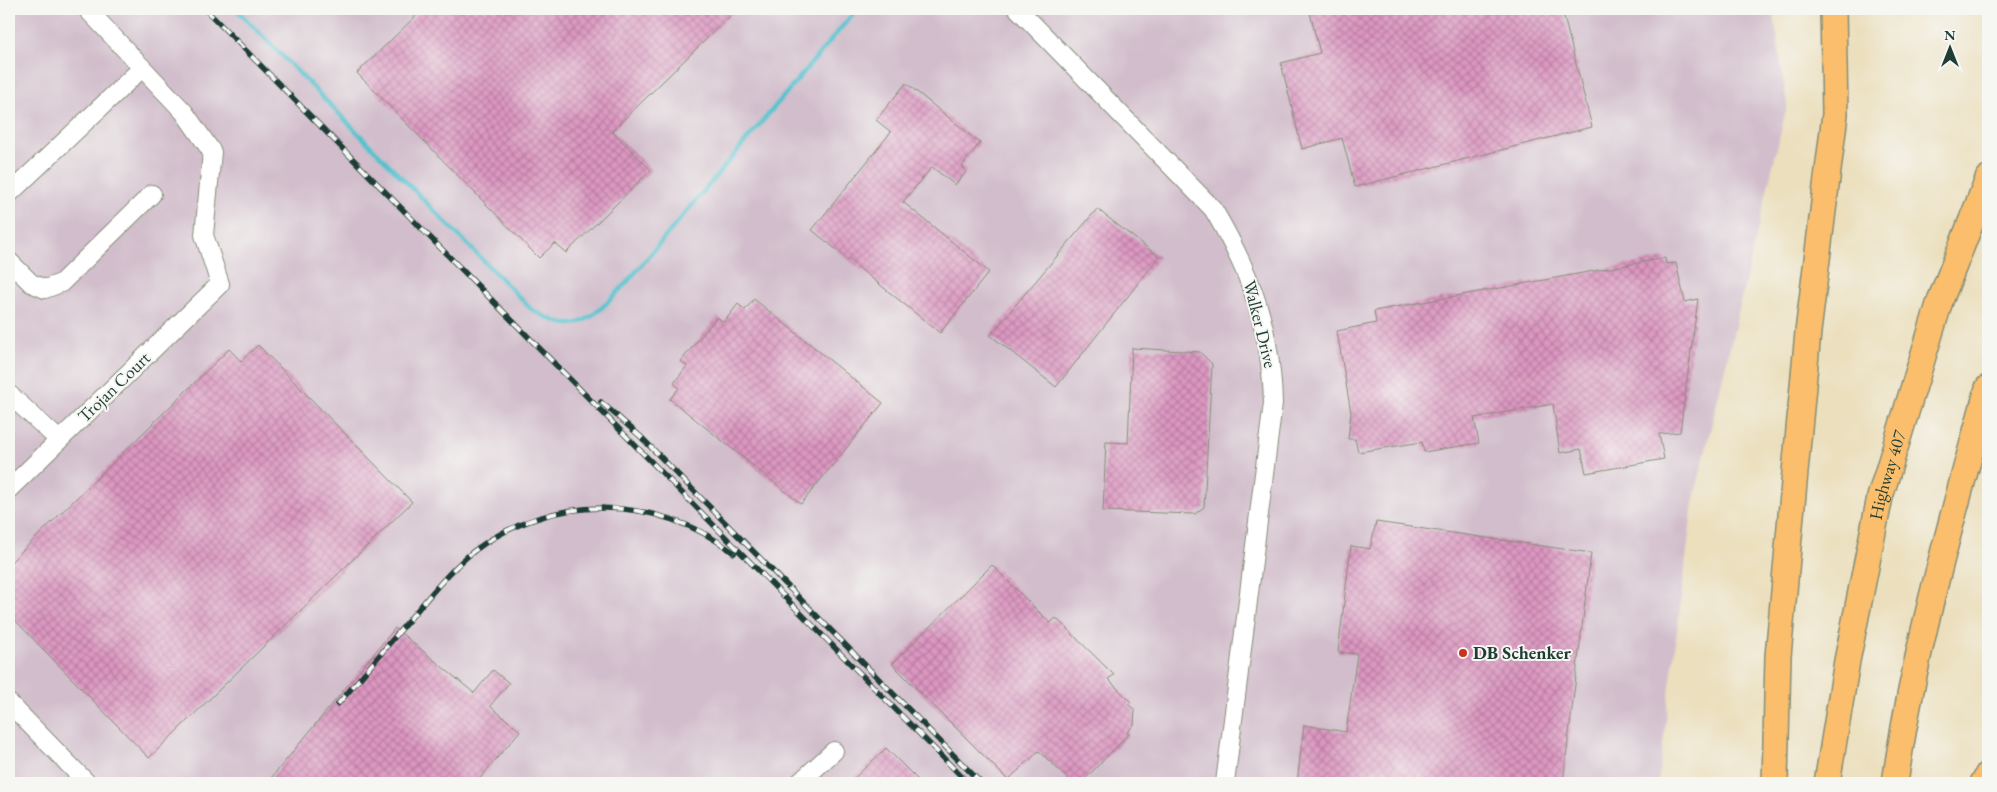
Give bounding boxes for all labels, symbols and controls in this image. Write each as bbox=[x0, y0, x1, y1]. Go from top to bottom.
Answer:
north arrow bbox=[1924, 22, 1974, 72]
text: N bbox=[1944, 26, 1956, 44]
street label: Walker Drive bbox=[1238, 278, 1282, 370]
street label: Trojan Court bbox=[72, 346, 155, 427]
street label: Highway 407 bbox=[1864, 427, 1911, 522]
place label: DB Schenker bbox=[1473, 641, 1571, 664]
marker: DB Schenker bbox=[1457, 647, 1469, 659]

